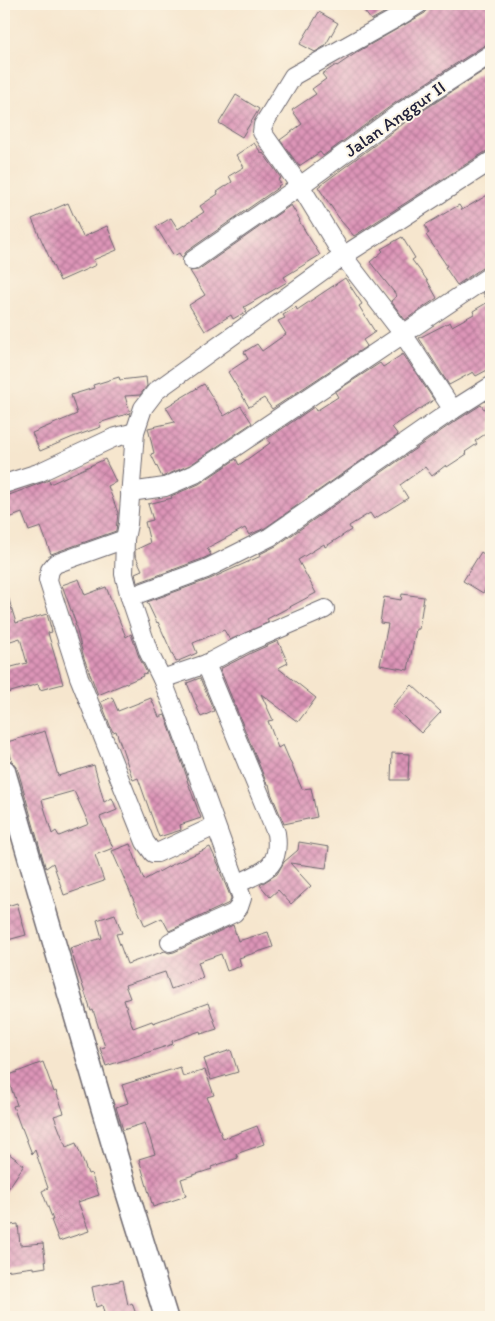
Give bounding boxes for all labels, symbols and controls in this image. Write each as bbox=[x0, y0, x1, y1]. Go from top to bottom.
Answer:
street label: Jalan Anggur II bbox=[340, 76, 450, 162]

